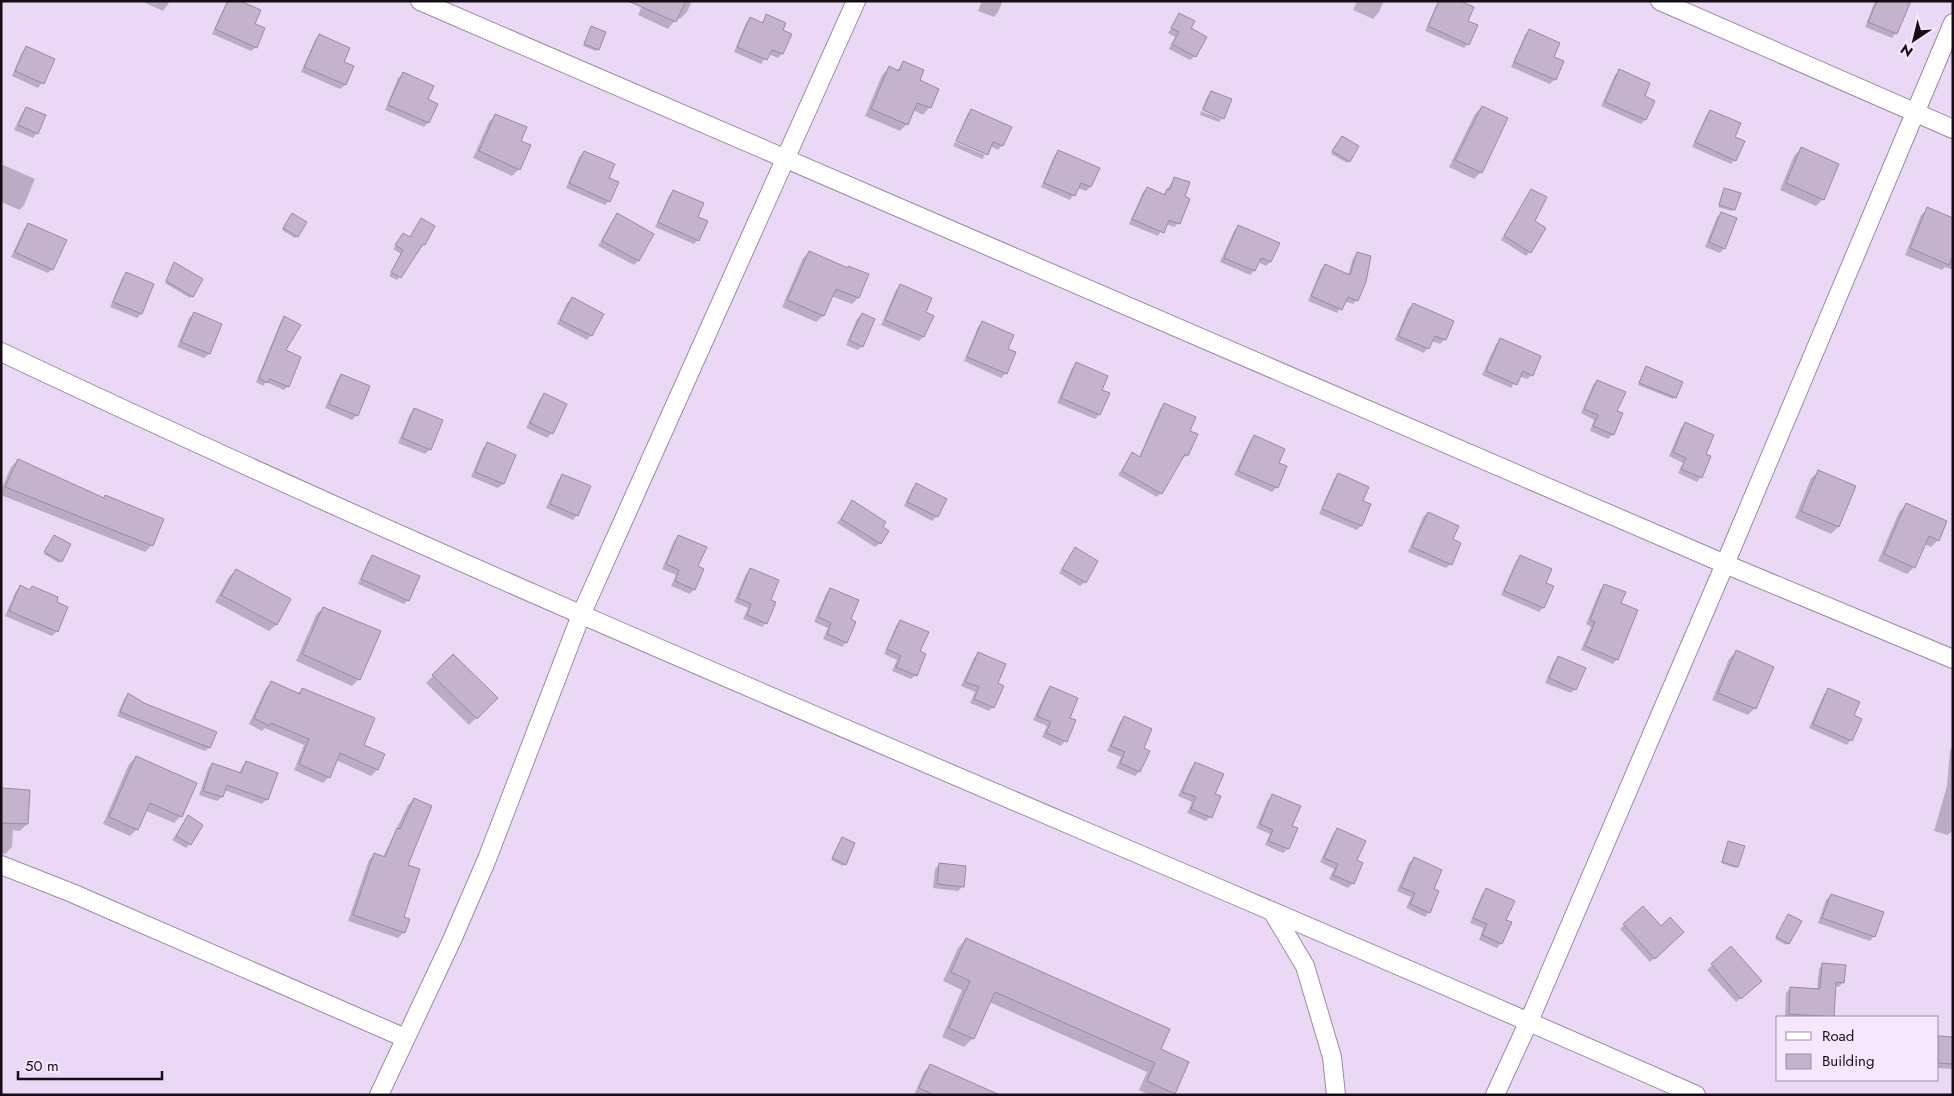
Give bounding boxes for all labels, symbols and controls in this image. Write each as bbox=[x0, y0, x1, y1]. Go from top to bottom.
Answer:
north arrow bbox=[1889, 15, 1939, 65]
text: N bbox=[1896, 39, 1917, 62]
legend bbox=[1776, 1016, 1939, 1081]
text: Road bbox=[1822, 1025, 1854, 1047]
scale bar bbox=[18, 1048, 161, 1080]
text: Building bbox=[1822, 1050, 1874, 1072]
text: 50 m bbox=[25, 1055, 59, 1077]

